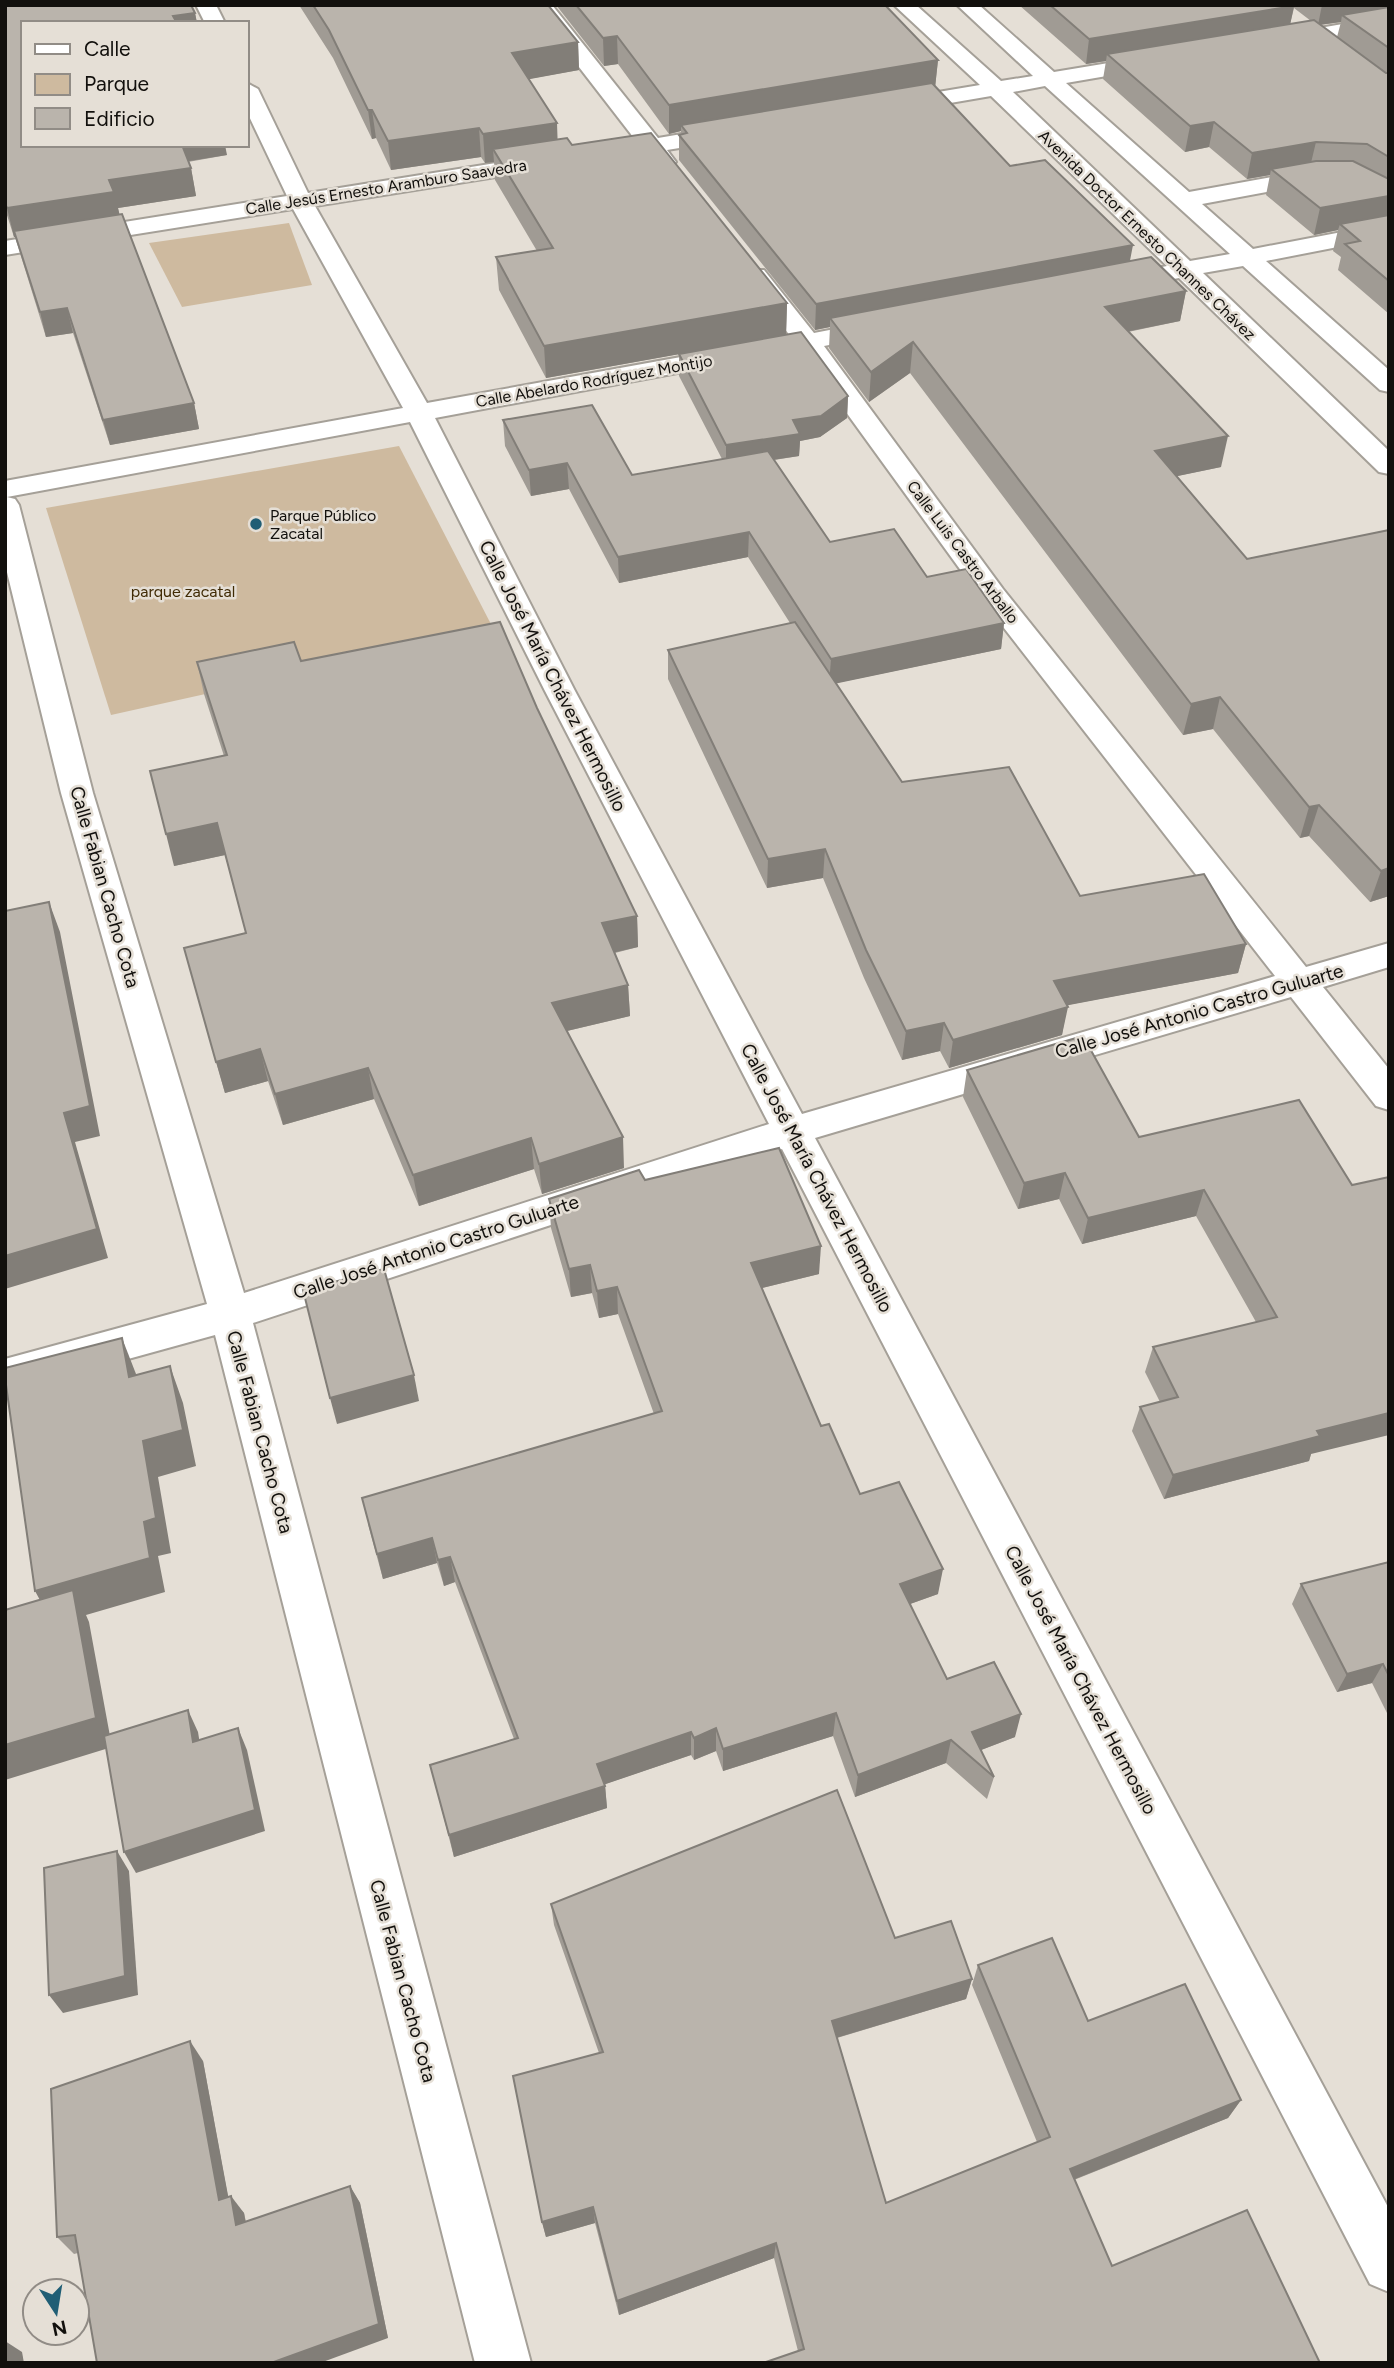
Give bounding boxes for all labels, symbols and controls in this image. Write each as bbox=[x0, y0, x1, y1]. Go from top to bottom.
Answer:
legend bbox=[21, 21, 248, 147]
text: Calle bbox=[84, 36, 131, 61]
text: Parque bbox=[84, 71, 149, 96]
text: Edificio bbox=[84, 106, 155, 131]
street label: Avenida Doctor Ernesto Channes Chávez bbox=[1035, 126, 1260, 344]
street label: Calle Jesús Ernesto Aramburo Saavedra bbox=[244, 155, 528, 219]
street label: Calle Abelardo Rodríguez Montijo bbox=[474, 351, 714, 411]
street label: Calle Luis Castro Arballo bbox=[903, 477, 1023, 627]
place label: Parque Público Zacatal bbox=[270, 506, 376, 543]
marker: Parque Público Zacatal bbox=[248, 516, 264, 532]
street label: Calle José María Chávez Hermosillo bbox=[474, 537, 632, 815]
park label: parque zacatal bbox=[131, 582, 235, 601]
street label: Calle Fabian Cacho Cota bbox=[65, 783, 145, 991]
street label: Calle José Antonio Castro Guluarte bbox=[1052, 959, 1346, 1063]
street label: Calle José María Chávez Hermosillo bbox=[736, 1040, 898, 1316]
street label: Calle José Antonio Castro Guluarte bbox=[290, 1190, 582, 1304]
street label: Calle Fabian Cacho Cota bbox=[222, 1328, 298, 1536]
street label: Calle José María Chávez Hermosillo bbox=[1000, 1542, 1162, 1818]
street label: Calle Fabian Cacho Cota bbox=[365, 1877, 441, 2085]
north arrow bbox=[21, 2277, 91, 2347]
text: N bbox=[50, 2315, 69, 2341]

